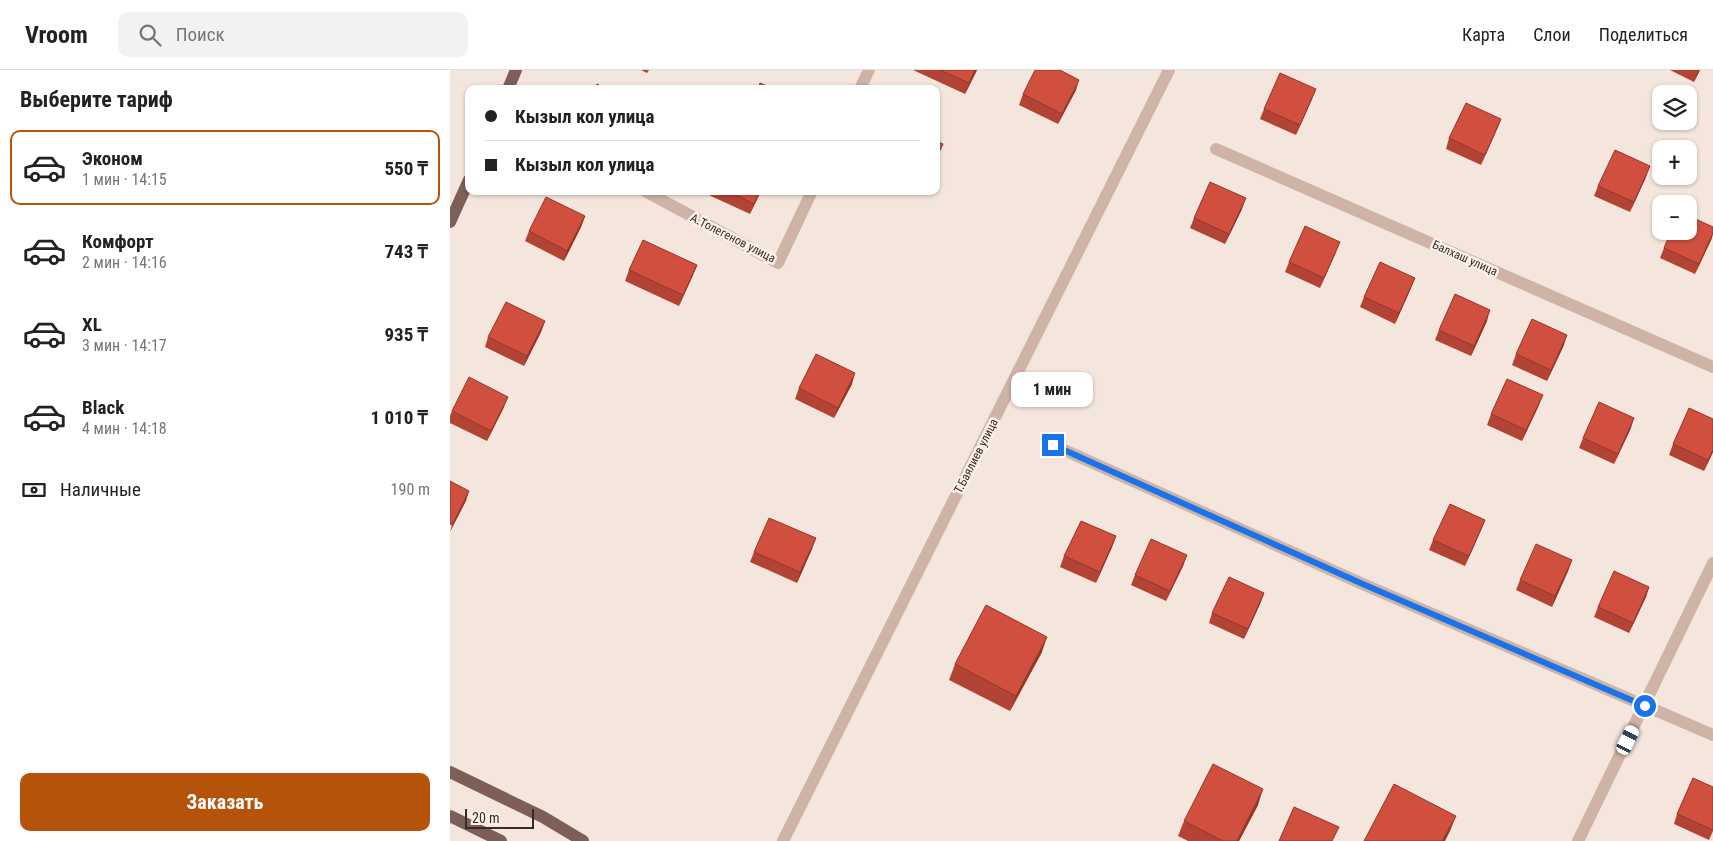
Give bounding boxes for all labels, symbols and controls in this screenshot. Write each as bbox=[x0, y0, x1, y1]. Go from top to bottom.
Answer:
search box bbox=[118, 12, 468, 57]
text: Vroom bbox=[25, 21, 88, 49]
icon: search bbox=[136, 21, 164, 49]
text: Поиск bbox=[176, 23, 225, 46]
text: Карта bbox=[1462, 24, 1505, 45]
text: Слои bbox=[1533, 24, 1571, 45]
text: Поделиться bbox=[1599, 24, 1688, 45]
map controls bbox=[1652, 85, 1697, 240]
button: layers bbox=[1652, 85, 1697, 130]
text: Выберите тариф bbox=[20, 87, 173, 112]
text: Кызыл кол улица bbox=[515, 105, 655, 128]
button: + bbox=[1652, 140, 1697, 185]
icon: car bbox=[22, 145, 67, 190]
text: Эконом bbox=[82, 147, 143, 170]
text: Кызыл кол улица bbox=[515, 153, 655, 176]
text: 550 ₸ bbox=[384, 157, 428, 180]
text: 1 мин · 14:15 bbox=[82, 170, 167, 189]
button: − bbox=[1652, 195, 1697, 240]
street label: А.Толегенов улица bbox=[688, 211, 778, 266]
icon: car bbox=[22, 228, 67, 273]
text: Комфорт bbox=[82, 230, 154, 253]
street label: Балхаш улица bbox=[1430, 237, 1500, 279]
text: 743 ₸ bbox=[384, 240, 428, 263]
text: 2 мин · 14:16 bbox=[82, 253, 167, 272]
icon: car bbox=[22, 311, 67, 356]
text: XL bbox=[82, 313, 102, 336]
text: 935 ₸ bbox=[384, 323, 428, 346]
text: 3 мин · 14:17 bbox=[82, 336, 167, 355]
callout: 1 мин bbox=[1012, 372, 1094, 408]
text: 1 мин bbox=[1033, 380, 1071, 399]
icon: car bbox=[22, 394, 67, 439]
text: Black bbox=[82, 396, 124, 419]
text: 1 010 ₸ bbox=[370, 406, 428, 429]
street label: Т.Баялиев улица bbox=[951, 416, 1001, 496]
text: 4 мин · 14:18 bbox=[82, 419, 167, 438]
route end bbox=[1042, 434, 1064, 456]
icon: cash bbox=[20, 476, 48, 504]
text: Наличные bbox=[60, 478, 141, 501]
text: 190 m bbox=[391, 480, 430, 499]
route start bbox=[1634, 695, 1656, 717]
car bbox=[1614, 723, 1641, 757]
button: Заказать bbox=[20, 773, 430, 831]
scale bar bbox=[465, 806, 534, 829]
text: 20 m bbox=[472, 810, 500, 826]

